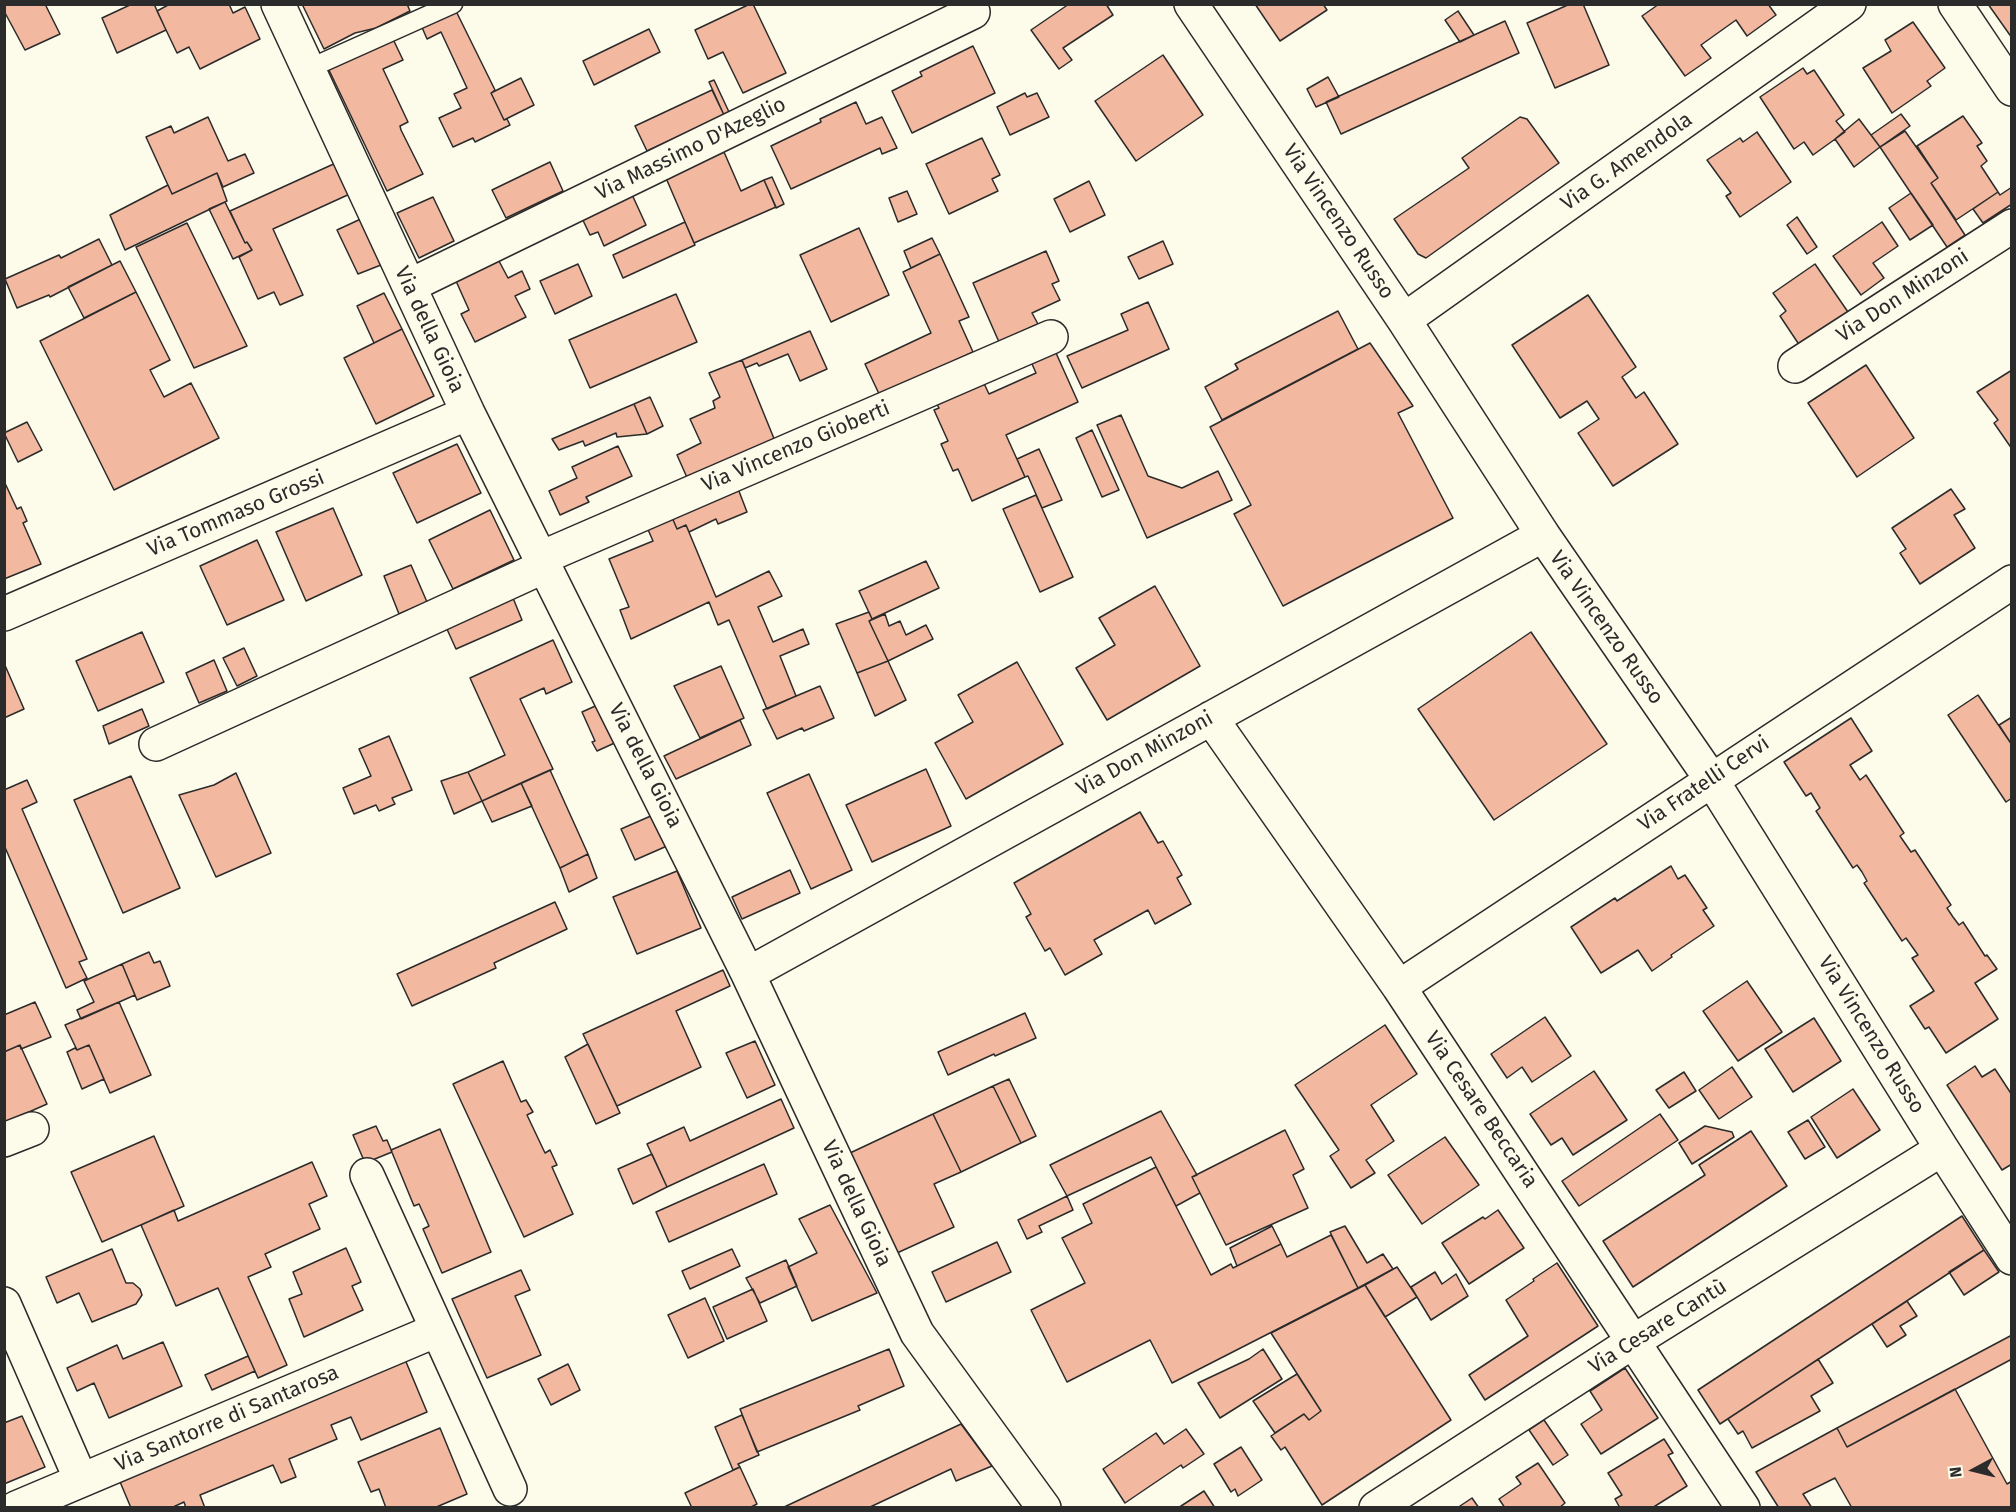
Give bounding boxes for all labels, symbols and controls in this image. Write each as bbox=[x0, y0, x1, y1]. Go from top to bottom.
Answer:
street label: Via Massimo D'Azeglio bbox=[592, 92, 790, 206]
street label: Via G. Amendola bbox=[1556, 107, 1698, 217]
street label: Via Vincenzo Russo bbox=[1277, 140, 1399, 304]
street label: Via Don Minzoni bbox=[1832, 244, 1974, 348]
street label: Via della Gioia bbox=[389, 263, 469, 397]
street label: Via Vincenzo Gioberti bbox=[698, 396, 894, 498]
street label: Via Tommaso Grossi bbox=[144, 465, 328, 563]
street label: Via Vincenzo Russo bbox=[1544, 547, 1668, 709]
street label: Via della Gioia bbox=[603, 699, 687, 833]
street label: Via Don Minzoni bbox=[1072, 706, 1218, 802]
street label: Via Fratelli Cervi bbox=[1634, 731, 1774, 837]
street label: Via Vincenzo Russo bbox=[1812, 951, 1930, 1119]
street label: Via Cesare Beccaria bbox=[1419, 1027, 1543, 1193]
street label: Via della Gioia bbox=[816, 1137, 896, 1271]
street label: Via Cesare Cantù bbox=[1584, 1274, 1732, 1380]
street label: Via Santorre di Santarosa bbox=[111, 1360, 343, 1478]
north arrow bbox=[1944, 1440, 2004, 1500]
text: N bbox=[1946, 1466, 1966, 1479]

